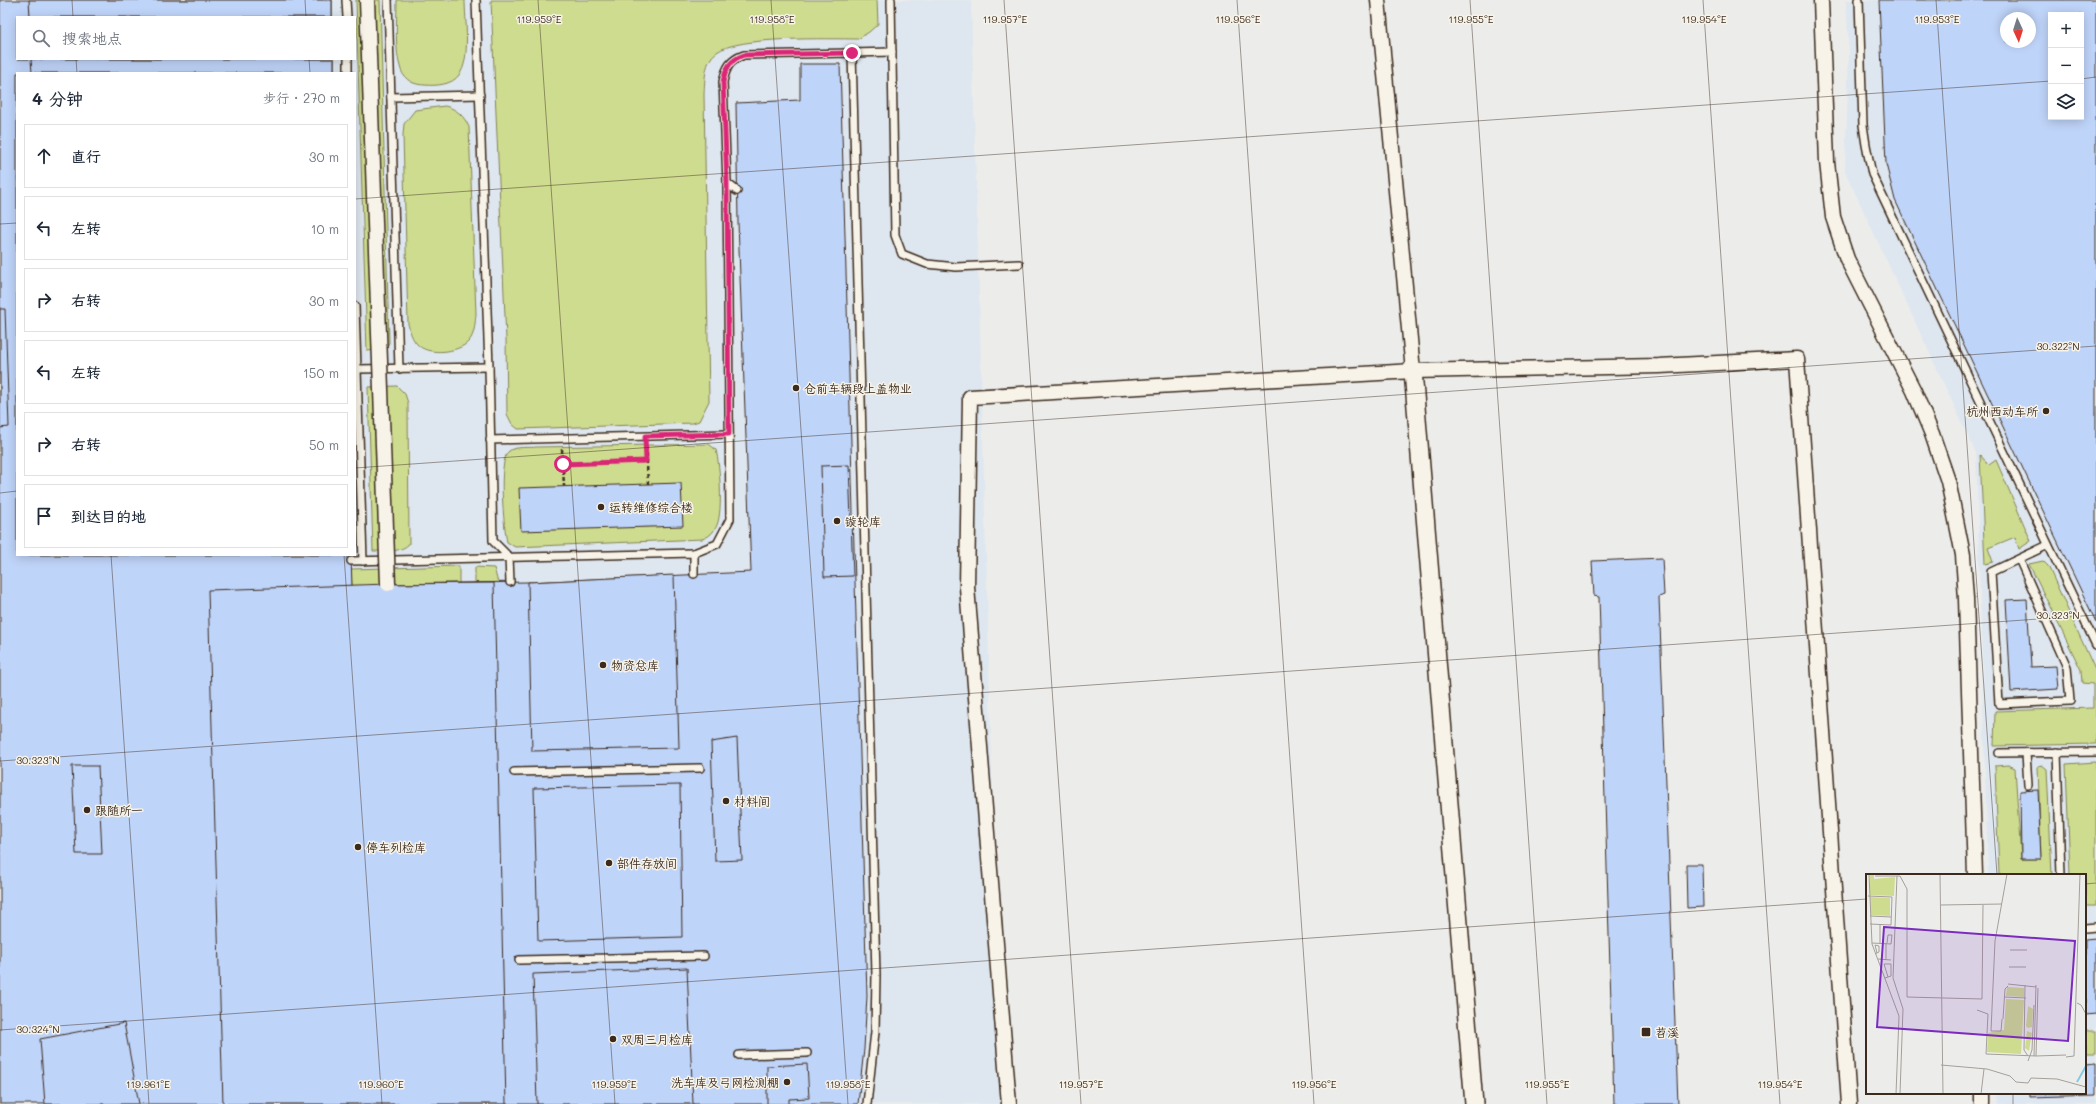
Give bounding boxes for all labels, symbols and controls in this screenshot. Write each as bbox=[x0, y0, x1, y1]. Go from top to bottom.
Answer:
text: 119.959°E bbox=[516, 12, 562, 26]
text: 119.958°E bbox=[749, 12, 795, 26]
text: 119.957°E bbox=[983, 12, 1028, 26]
text: 119.956°E bbox=[1215, 12, 1261, 26]
text: 119.955°E bbox=[1449, 12, 1494, 26]
text: 119.954°E bbox=[1682, 12, 1727, 26]
text: 119.953°E bbox=[1915, 12, 1960, 26]
north arrow bbox=[2000, 12, 2036, 48]
map controls bbox=[2048, 12, 2084, 120]
button: + bbox=[2048, 12, 2084, 48]
search box bbox=[16, 16, 356, 60]
icon: search bbox=[30, 27, 52, 49]
text: 搜索地点 bbox=[62, 28, 122, 48]
route end bbox=[843, 44, 861, 62]
button: − bbox=[2048, 48, 2084, 84]
button: layers bbox=[2048, 84, 2084, 120]
text: 4 分钟 bbox=[32, 87, 83, 109]
text: 步行 · 270 m bbox=[263, 89, 340, 106]
icon: ahead bbox=[33, 145, 55, 167]
text: 直行 bbox=[71, 146, 101, 166]
text: 30 m bbox=[309, 148, 339, 165]
icon: left bbox=[33, 217, 55, 239]
text: 左转 bbox=[71, 218, 101, 238]
text: 10 m bbox=[311, 220, 339, 237]
icon: right bbox=[33, 289, 55, 311]
text: 右转 bbox=[71, 290, 101, 310]
text: 30 m bbox=[309, 292, 339, 309]
text: 30.322°N bbox=[2036, 339, 2080, 353]
icon: left bbox=[33, 361, 55, 383]
text: 左转 bbox=[71, 362, 101, 382]
text: 150 m bbox=[303, 364, 339, 381]
place label: 仓前车辆段上盖物业 bbox=[804, 380, 912, 396]
marker: 仓前车辆段上盖物业 bbox=[791, 383, 801, 393]
place label: 杭州西动车所 bbox=[1966, 403, 2039, 419]
marker: 杭州西动车所 bbox=[2041, 406, 2051, 416]
icon: right bbox=[33, 433, 55, 455]
text: 右转 bbox=[71, 434, 101, 454]
text: 50 m bbox=[309, 436, 339, 453]
route start bbox=[554, 455, 572, 473]
place label: 运转维修综合楼 bbox=[609, 499, 693, 515]
marker: 运转维修综合楼 bbox=[596, 502, 606, 512]
icon: arrive bbox=[33, 505, 55, 527]
text: 到达目的地 bbox=[71, 506, 146, 526]
place label: 镟轮库 bbox=[845, 513, 881, 529]
marker: 镟轮库 bbox=[832, 516, 842, 526]
text: 30.323°N bbox=[2036, 608, 2080, 622]
place label: 物资总库 bbox=[611, 657, 659, 673]
marker: 物资总库 bbox=[598, 660, 608, 670]
text: 30.323°N bbox=[16, 753, 60, 767]
place label: 材料间 bbox=[734, 793, 770, 809]
marker: 材料间 bbox=[721, 796, 731, 806]
place label: 跟随所一 bbox=[95, 802, 143, 818]
marker: 跟随所一 bbox=[82, 805, 92, 815]
place label: 停车列检库 bbox=[366, 839, 426, 855]
marker: 停车列检库 bbox=[353, 842, 363, 852]
place label: 部件存放间 bbox=[617, 855, 677, 871]
marker: 部件存放间 bbox=[604, 858, 614, 868]
inset map bbox=[1866, 874, 2086, 1094]
text: 30.324°N bbox=[16, 1022, 60, 1036]
place label: 苕溪 bbox=[1655, 1024, 1679, 1040]
marker: 苕溪 bbox=[1640, 1026, 1652, 1038]
place label: 双周三月检库 bbox=[621, 1031, 693, 1047]
marker: 双周三月检库 bbox=[608, 1034, 618, 1044]
place label: 洗车库及弓网检测棚 bbox=[671, 1074, 779, 1090]
text: 119.961°E bbox=[126, 1077, 170, 1091]
text: 119.960°E bbox=[358, 1077, 404, 1091]
text: 119.959°E bbox=[591, 1077, 637, 1091]
marker: 洗车库及弓网检测棚 bbox=[782, 1077, 792, 1087]
text: 119.958°E bbox=[825, 1077, 871, 1091]
text: 119.957°E bbox=[1059, 1077, 1104, 1091]
text: 119.956°E bbox=[1291, 1077, 1337, 1091]
text: 119.955°E bbox=[1525, 1077, 1570, 1091]
text: 119.954°E bbox=[1758, 1077, 1803, 1091]

